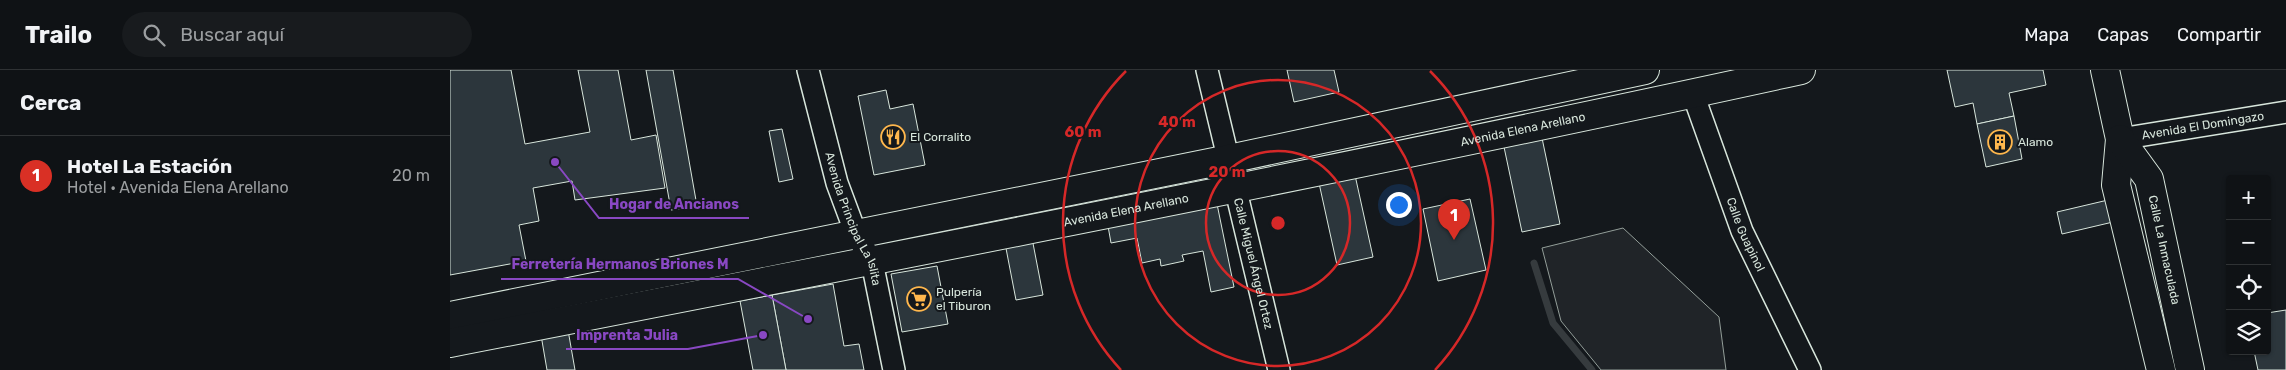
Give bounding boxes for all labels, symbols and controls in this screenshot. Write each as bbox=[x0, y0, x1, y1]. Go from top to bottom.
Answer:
search box bbox=[122, 12, 472, 57]
text: Trailo bbox=[25, 21, 92, 49]
icon: search bbox=[140, 21, 168, 49]
text: Buscar aquí bbox=[180, 23, 284, 46]
text: Mapa bbox=[2024, 24, 2069, 46]
text: Capas bbox=[2097, 24, 2149, 46]
text: Compartir bbox=[2177, 24, 2261, 46]
text: Cerca bbox=[20, 90, 81, 115]
street label: Avenida Elena Arellano bbox=[1459, 109, 1587, 149]
street label: Avenida El Domingazo bbox=[2141, 109, 2265, 142]
text: 40 m bbox=[1158, 113, 1196, 131]
text: 60 m bbox=[1065, 123, 1101, 141]
restaurant icon: El Corralito bbox=[880, 124, 906, 150]
building icon: Alamo bbox=[1987, 129, 2013, 155]
place label: El Corralito bbox=[910, 130, 971, 144]
place label: Alamo bbox=[2018, 135, 2053, 149]
street label: Avenida Principal La Islita bbox=[822, 150, 884, 287]
text: Hotel La Estación bbox=[67, 155, 232, 178]
text: 20 m bbox=[1209, 163, 1245, 181]
text: 1 bbox=[32, 166, 40, 185]
text: 20 m bbox=[392, 166, 430, 185]
map controls bbox=[2226, 175, 2271, 355]
button: + bbox=[2226, 175, 2271, 220]
text: Hotel · Avenida Elena Arellano bbox=[67, 178, 289, 197]
callout: Hogar de Ancianos bbox=[599, 189, 749, 218]
street label: Avenida Elena Arellano bbox=[1062, 191, 1190, 230]
your location bbox=[1386, 192, 1412, 218]
street label: Calle La Inmaculada bbox=[2146, 194, 2183, 306]
text: Hogar de Ancianos bbox=[609, 196, 739, 213]
street label: Calle Miguel Ángel Ortez bbox=[1231, 196, 1276, 331]
street label: Calle Guapinol bbox=[1724, 196, 1768, 274]
pin: 1 bbox=[1438, 199, 1470, 240]
centre of rings bbox=[1269, 214, 1287, 232]
button: − bbox=[2226, 220, 2271, 265]
callout: Ferretería Hermanos Briones M bbox=[501, 250, 738, 279]
text: Ferretería Hermanos Briones M bbox=[511, 256, 729, 273]
button: locate bbox=[2226, 265, 2271, 310]
place label: Pulpería el Tiburon bbox=[936, 285, 991, 313]
supermarket icon: Pulpería el Tiburon bbox=[906, 286, 932, 312]
button: layers bbox=[2226, 310, 2271, 355]
callout: Imprenta Julia bbox=[566, 320, 688, 349]
text: Imprenta Julia bbox=[576, 327, 678, 344]

